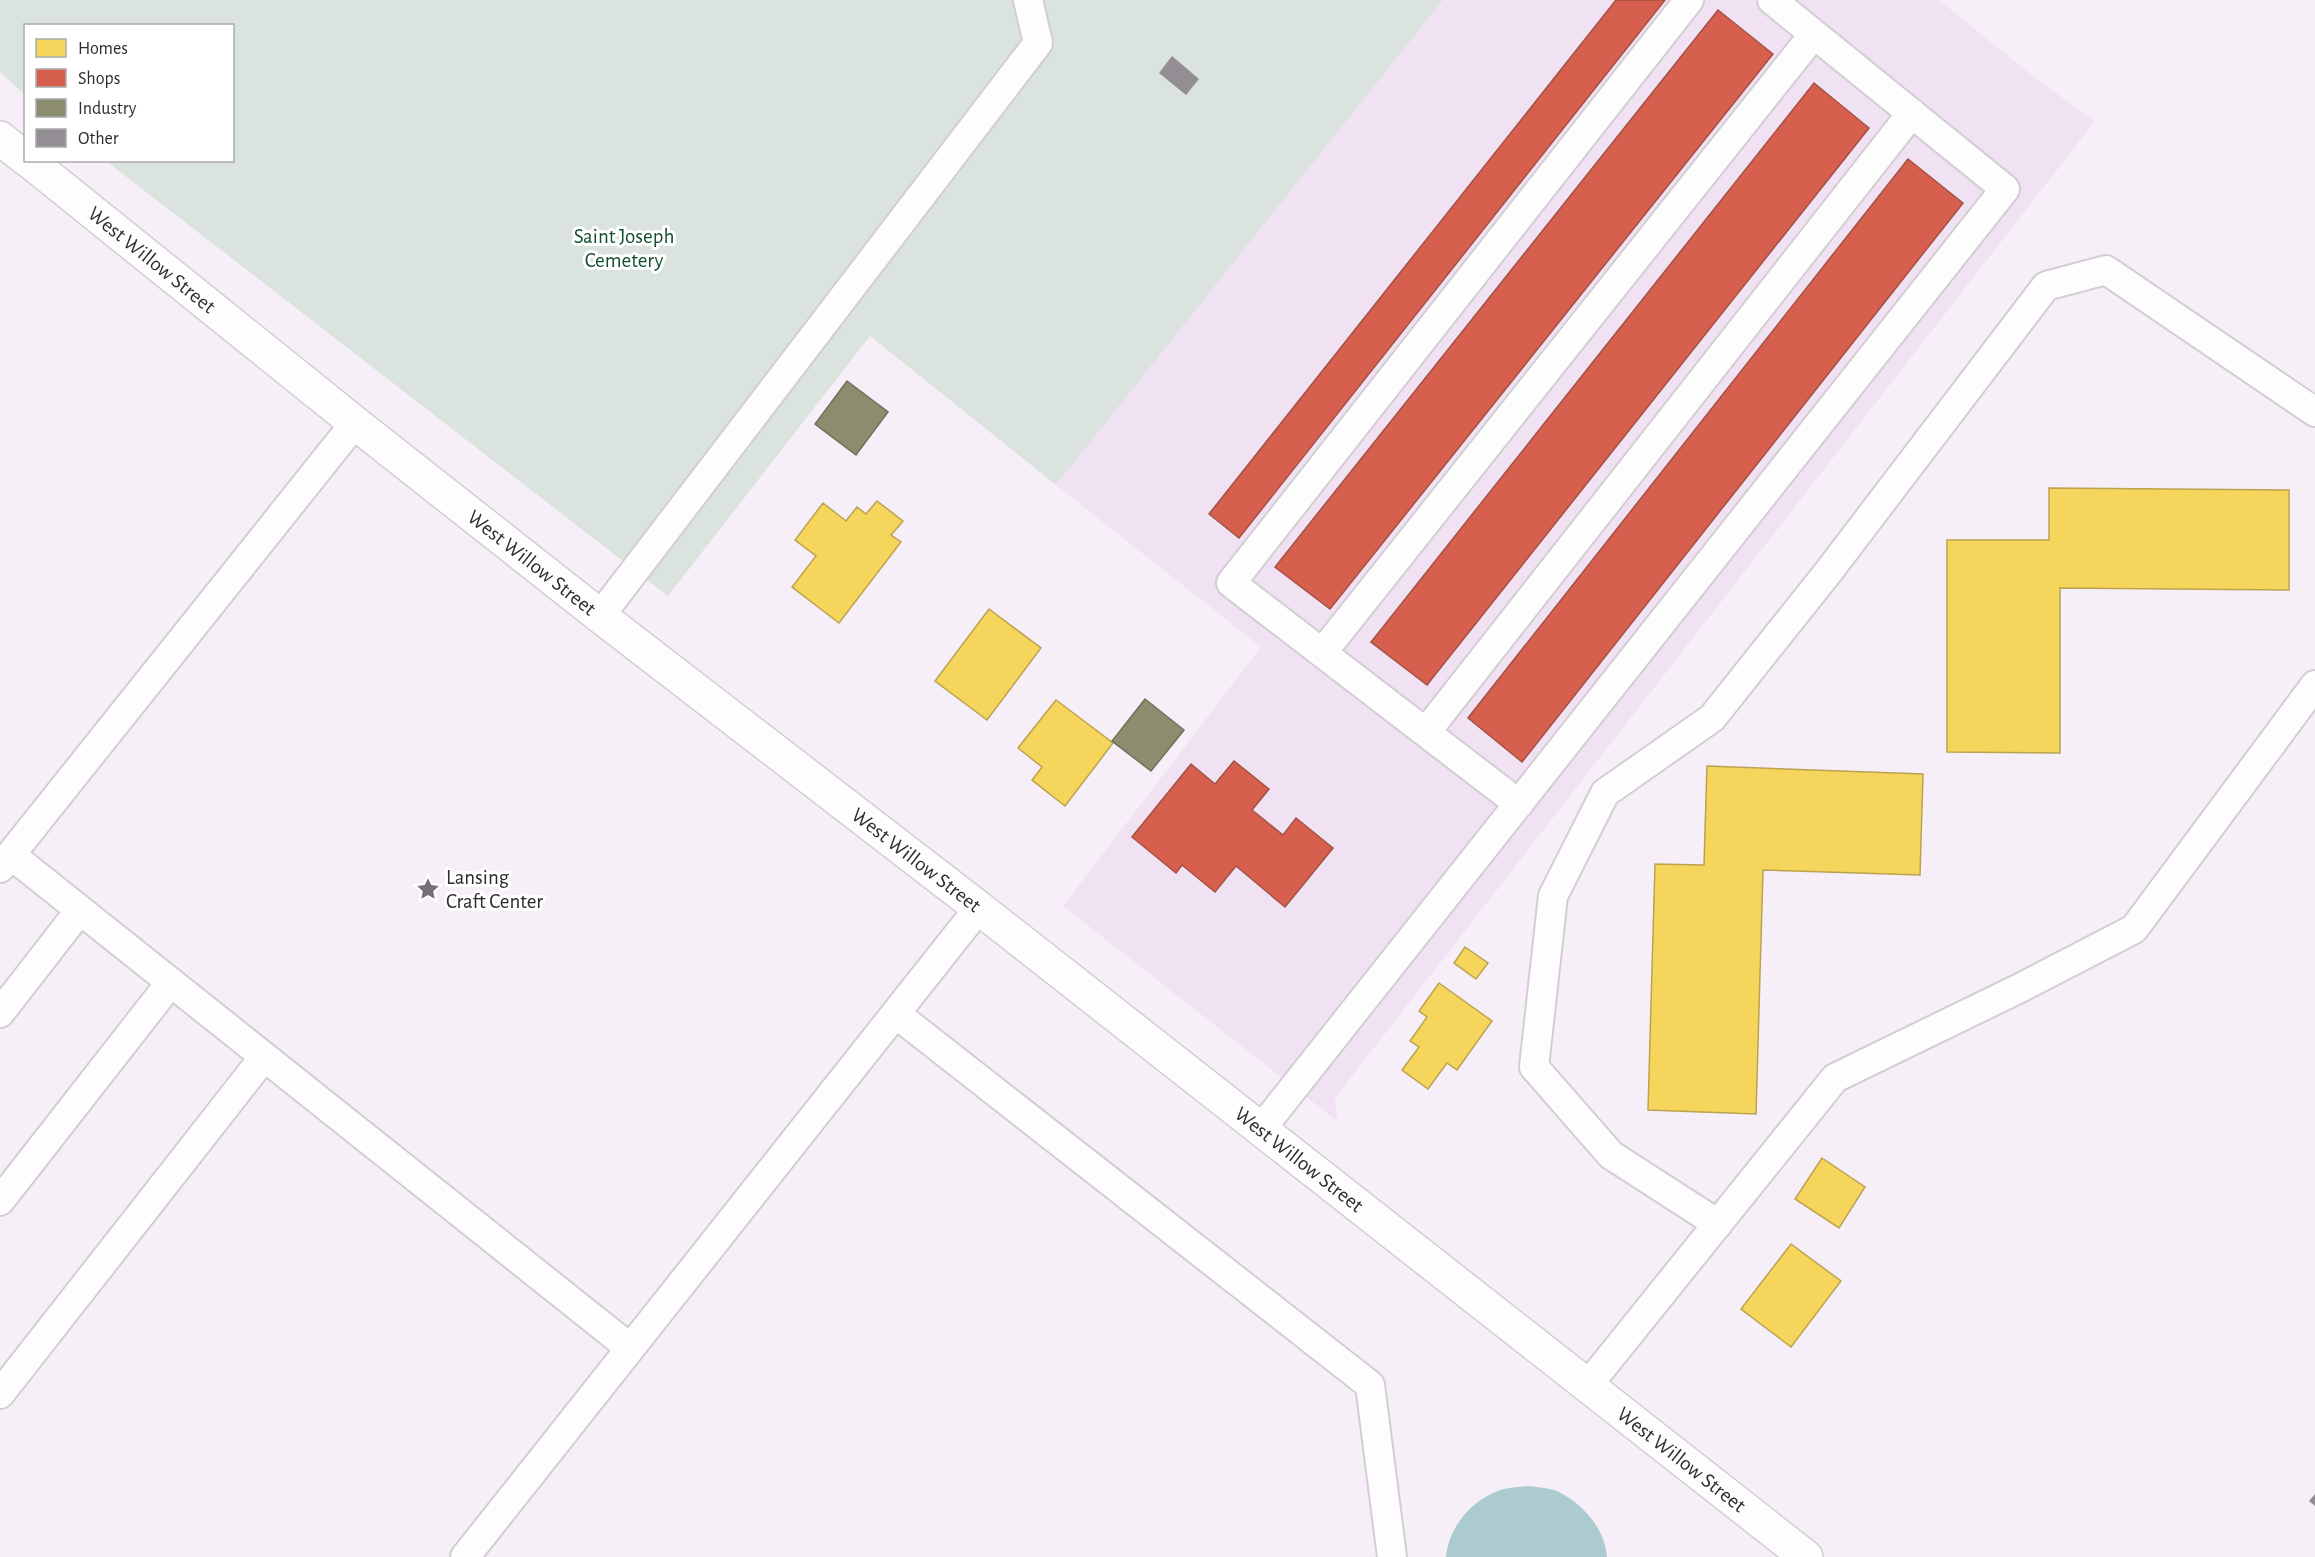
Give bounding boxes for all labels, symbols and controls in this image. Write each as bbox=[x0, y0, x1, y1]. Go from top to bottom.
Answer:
legend bbox=[24, 24, 234, 162]
text: Homes bbox=[78, 40, 128, 58]
text: Shops bbox=[78, 70, 120, 88]
text: Industry bbox=[78, 100, 137, 118]
text: Other bbox=[78, 130, 119, 148]
street label: West Willow Street bbox=[84, 202, 220, 317]
park label: Saint Joseph Cemetery bbox=[574, 226, 674, 271]
street label: West Willow Street bbox=[464, 506, 600, 619]
street label: West Willow Street bbox=[848, 804, 985, 916]
place label: Lansing Craft Center bbox=[446, 867, 543, 912]
place icon: Lansing Craft Center bbox=[415, 876, 441, 902]
street label: West Willow Street bbox=[1231, 1103, 1368, 1216]
street label: West Willow Street bbox=[1613, 1403, 1750, 1516]

